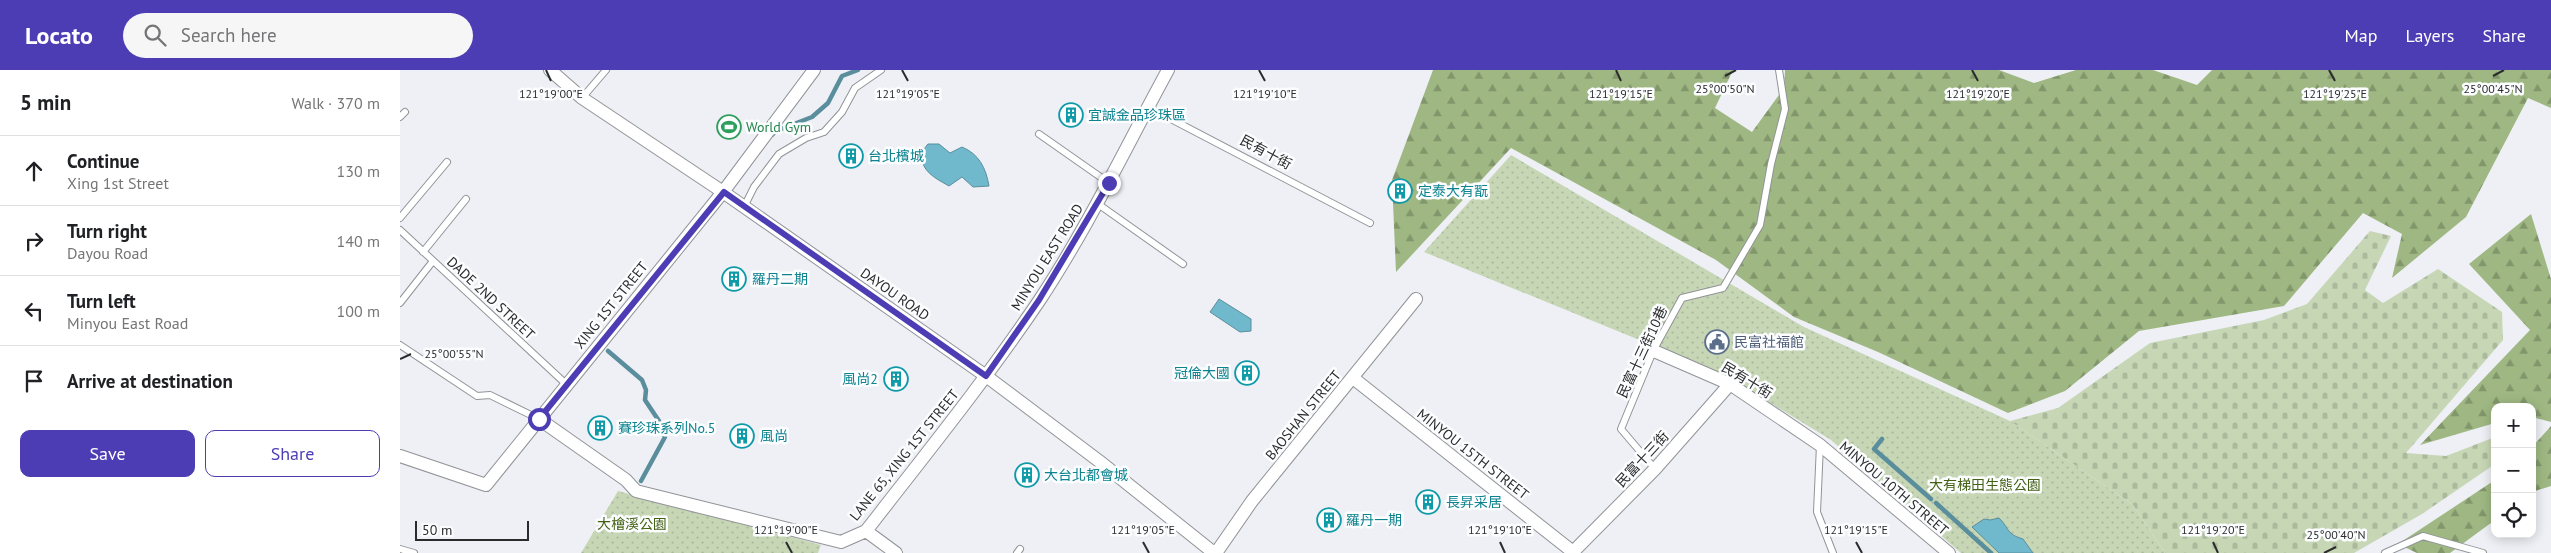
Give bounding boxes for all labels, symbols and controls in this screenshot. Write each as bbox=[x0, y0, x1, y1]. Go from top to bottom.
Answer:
search box bbox=[123, 13, 473, 58]
text: Locato bbox=[25, 20, 93, 51]
icon: search bbox=[141, 21, 169, 49]
text: Search here bbox=[181, 23, 277, 47]
text: Map bbox=[2345, 24, 2377, 47]
text: Layers bbox=[2405, 24, 2454, 47]
text: Share bbox=[2482, 24, 2526, 47]
text: 25°00'50"N bbox=[1695, 81, 1755, 96]
text: 25°00'45"N bbox=[2463, 81, 2523, 96]
text: 121°19'00"E bbox=[519, 86, 583, 101]
text: 121°19'05"E bbox=[876, 86, 940, 101]
text: 121°19'10"E bbox=[1233, 86, 1297, 101]
text: 121°19'15"E bbox=[1589, 86, 1653, 101]
text: 121°19'20"E bbox=[1946, 86, 2010, 101]
text: 121°19'25"E bbox=[2303, 86, 2367, 101]
text: 5 min bbox=[20, 89, 71, 116]
text: Walk · 370 m bbox=[291, 93, 380, 113]
building icon: 宜誠金品珍珠區 bbox=[1058, 102, 1084, 128]
place label: 宜誠金品珍珠區 bbox=[1088, 106, 1186, 124]
sports icon: World Gym bbox=[716, 114, 742, 140]
place label: World Gym bbox=[746, 118, 811, 136]
street label: 民有十街 bbox=[1237, 131, 1295, 173]
building icon: 台北檳城 bbox=[838, 143, 864, 169]
place label: 台北檳城 bbox=[868, 147, 924, 165]
text: Continue bbox=[67, 149, 139, 173]
icon: ahead bbox=[20, 157, 48, 185]
text: 130 m bbox=[337, 161, 380, 181]
route end bbox=[1098, 172, 1121, 195]
text: Xing 1st Street bbox=[67, 173, 169, 193]
building icon: 定泰大有翫 bbox=[1387, 178, 1413, 204]
place label: 定泰大有翫 bbox=[1418, 182, 1488, 200]
street label: MINYOU EAST ROAD bbox=[1007, 200, 1087, 314]
text: Turn right bbox=[67, 219, 147, 243]
icon: right bbox=[20, 227, 48, 255]
text: 140 m bbox=[337, 231, 380, 251]
text: Dayou Road bbox=[67, 243, 148, 263]
street label: DADE 2ND STREET bbox=[443, 253, 539, 343]
street label: XING 1ST STREET bbox=[570, 258, 652, 352]
street label: DAYOU ROAD bbox=[857, 264, 933, 324]
building icon: 羅丹二期 bbox=[721, 266, 747, 292]
place label: 羅丹二期 bbox=[752, 270, 808, 288]
text: Turn left bbox=[67, 289, 136, 313]
icon: left bbox=[20, 297, 48, 325]
text: 100 m bbox=[337, 301, 380, 321]
street label: 民富十三街10巷 bbox=[1613, 303, 1671, 401]
text: Minyou East Road bbox=[67, 313, 188, 333]
public building icon: 民富社福館 bbox=[1704, 329, 1730, 355]
place label: 民富社福館 bbox=[1734, 333, 1804, 351]
text: 25°00'55"N bbox=[424, 346, 484, 361]
street label: 民有十街 bbox=[1718, 358, 1776, 402]
building icon: 冠倫大國 bbox=[1234, 360, 1260, 386]
place label: 冠倫大國 bbox=[1174, 364, 1230, 382]
building icon: 風尚2 bbox=[883, 366, 909, 392]
street label: BAOSHAN STREET bbox=[1261, 366, 1345, 463]
icon: arrive bbox=[20, 367, 48, 395]
text: Arrive at destination bbox=[67, 369, 233, 393]
place label: 風尚2 bbox=[842, 370, 878, 388]
street label: LANE 65, XING 1ST STREET bbox=[846, 386, 963, 524]
map controls bbox=[2491, 403, 2536, 538]
button: + bbox=[2491, 403, 2536, 448]
street label: MINYOU 15TH STREET bbox=[1414, 405, 1533, 503]
route start bbox=[528, 408, 551, 431]
building icon: 賽珍珠系列No.5 bbox=[587, 415, 613, 441]
place label: 賽珍珠系列No.5 bbox=[618, 419, 715, 437]
building icon: 風尚 bbox=[729, 423, 755, 449]
place label: 風尚 bbox=[760, 427, 788, 445]
street label: 民富十三街 bbox=[1612, 427, 1672, 491]
button: Save bbox=[20, 430, 195, 477]
button: Share bbox=[205, 430, 380, 477]
street label: MINYOU 10TH STREET bbox=[1836, 437, 1952, 539]
button: − bbox=[2491, 448, 2536, 493]
building icon: 大台北都會城 bbox=[1014, 462, 1040, 488]
place label: 大台北都會城 bbox=[1044, 466, 1128, 484]
park label: 大有梯田生態公園 bbox=[1929, 476, 2041, 494]
building icon: 長昇采居 bbox=[1415, 489, 1441, 515]
place label: 長昇采居 bbox=[1446, 493, 1502, 511]
button: locate bbox=[2491, 493, 2536, 538]
building icon: 羅丹一期 bbox=[1316, 507, 1342, 533]
place label: 羅丹一期 bbox=[1346, 511, 1402, 529]
park label: 大檜溪公園 bbox=[597, 515, 667, 533]
scale bar bbox=[415, 518, 529, 541]
text: 50 m bbox=[422, 521, 452, 539]
text: 121°19'00"E bbox=[754, 522, 818, 537]
text: 121°19'05"E bbox=[1111, 522, 1175, 537]
text: 121°19'10"E bbox=[1468, 522, 1532, 537]
text: 121°19'15"E bbox=[1824, 522, 1888, 537]
text: 121°19'20"E bbox=[2181, 522, 2245, 537]
text: 25°00'40"N bbox=[2306, 527, 2366, 542]

